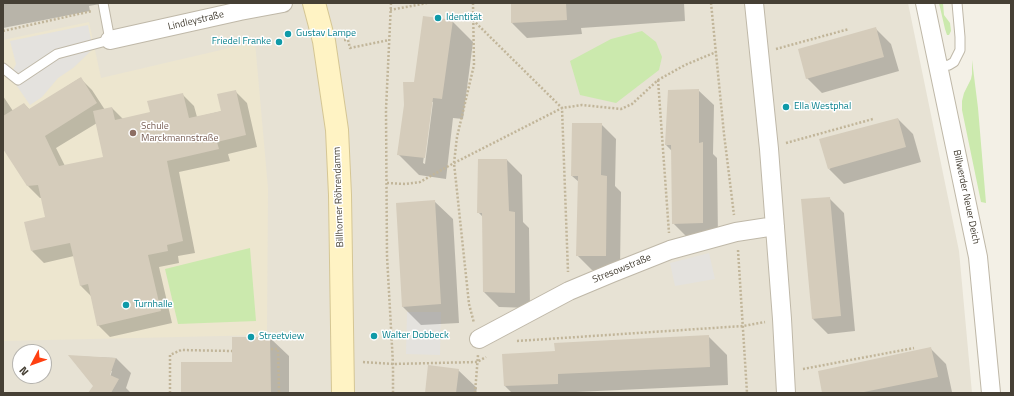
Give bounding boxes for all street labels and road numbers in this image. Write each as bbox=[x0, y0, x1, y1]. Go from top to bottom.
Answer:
street label: Lindleystraße bbox=[167, 9, 225, 33]
street label: Billhorner Röhrendamm bbox=[331, 146, 347, 248]
street label: Billwerder Neuer Deich bbox=[950, 149, 982, 245]
street label: Stresowstraße bbox=[591, 252, 653, 286]

